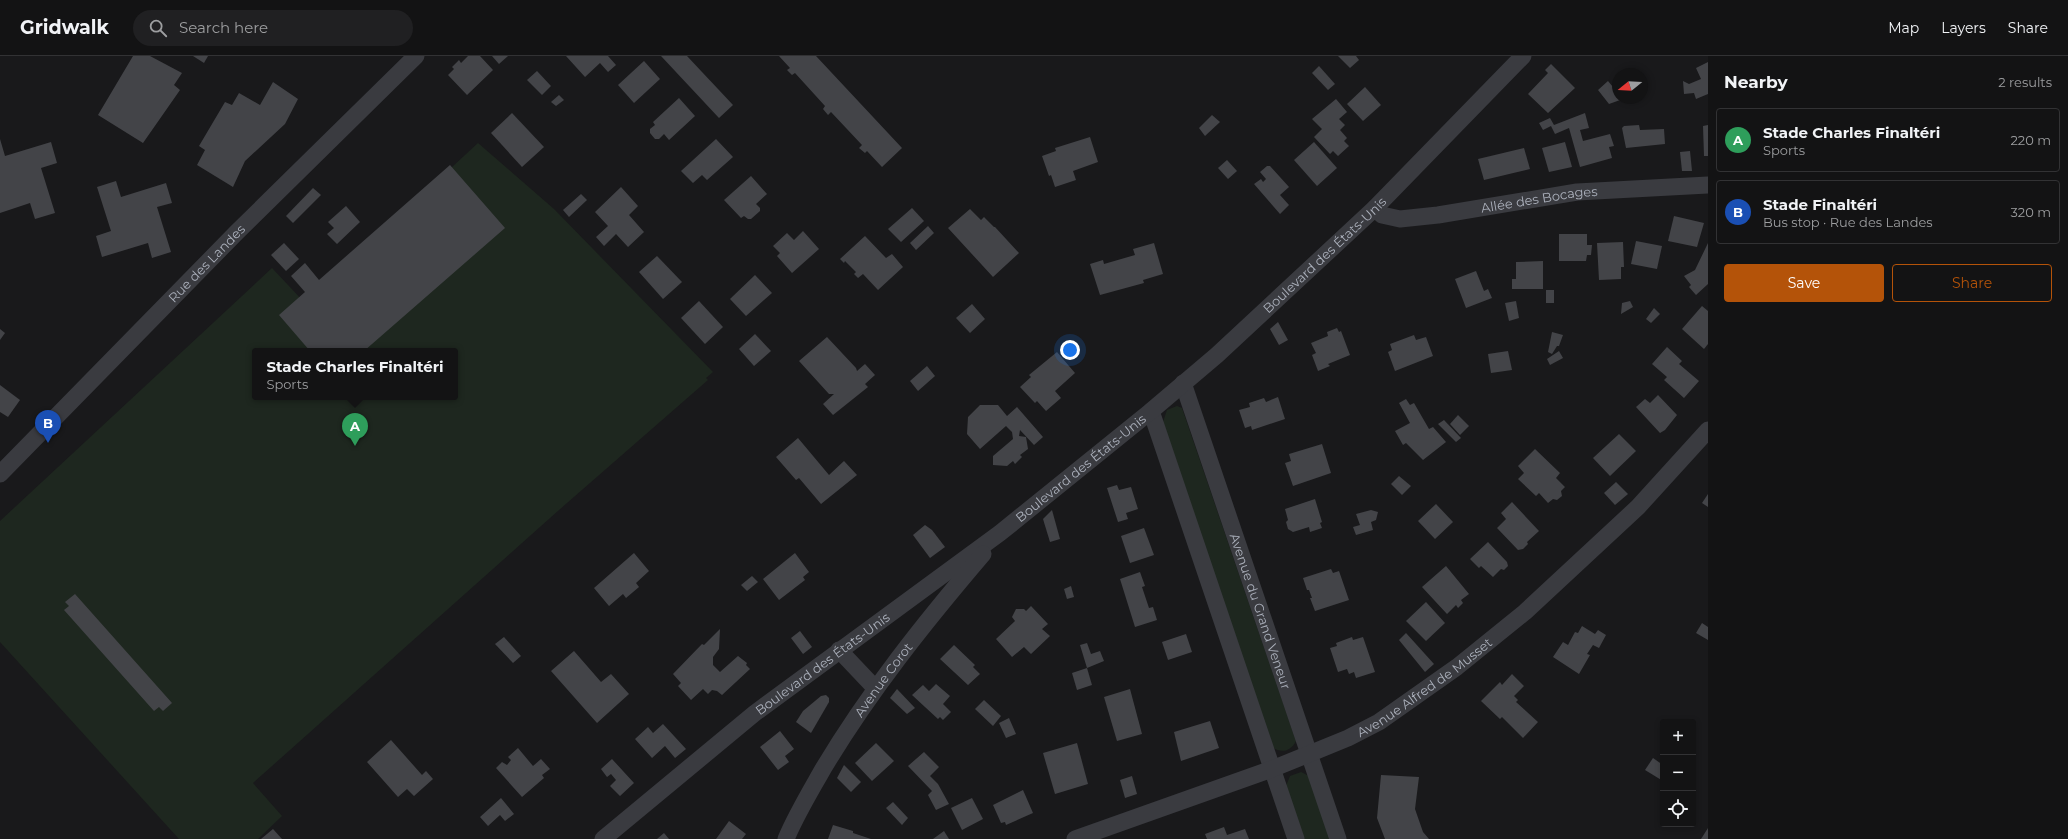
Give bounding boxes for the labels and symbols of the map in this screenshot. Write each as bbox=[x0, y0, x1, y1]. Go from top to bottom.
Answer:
north arrow bbox=[1612, 68, 1648, 104]
street label: Allée des Bocages bbox=[1480, 183, 1598, 216]
street label: Boulevard des États-Unis bbox=[1259, 193, 1389, 316]
street label: Rue des Landes bbox=[165, 221, 248, 306]
your location bbox=[1060, 340, 1080, 360]
pin: B bbox=[35, 410, 61, 443]
street label: Boulevard des États-Unis bbox=[1012, 410, 1149, 525]
pin: A bbox=[342, 413, 368, 446]
street label: Avenue du Grand Veneur bbox=[1227, 531, 1294, 691]
street label: Boulevard des États-Unis bbox=[752, 609, 893, 718]
street label: Avenue Alfred de Musset bbox=[1354, 634, 1495, 740]
street label: Avenue Corot bbox=[851, 639, 916, 720]

